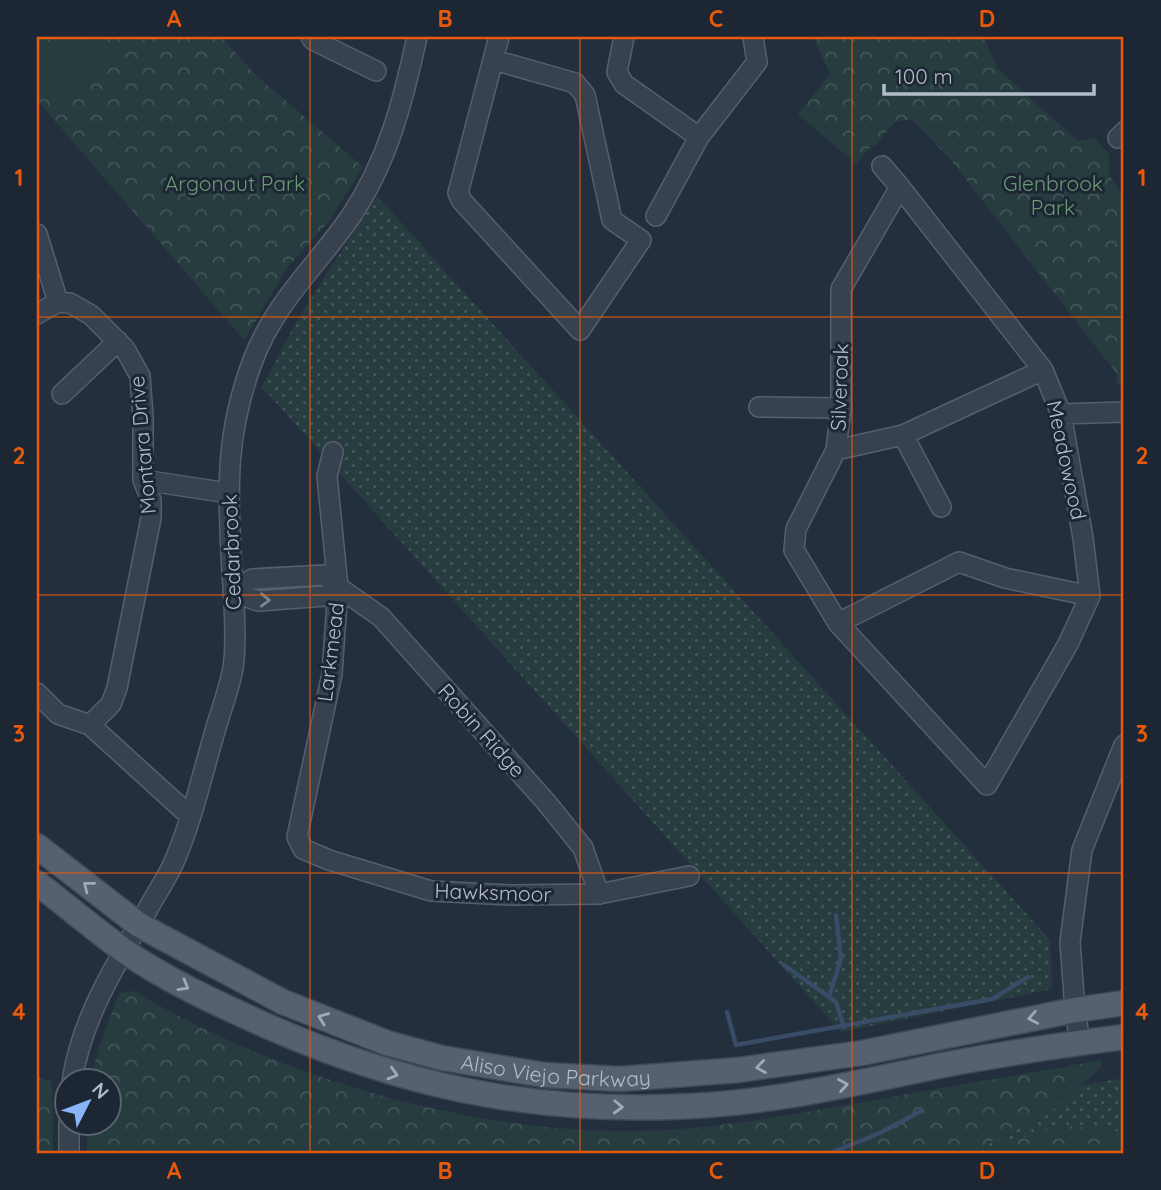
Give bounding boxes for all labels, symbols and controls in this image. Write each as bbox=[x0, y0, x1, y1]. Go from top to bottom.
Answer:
text: A bbox=[167, 4, 182, 33]
text: B bbox=[437, 4, 453, 33]
text: C bbox=[709, 4, 723, 33]
text: D bbox=[979, 4, 995, 33]
scale bar bbox=[884, 52, 1094, 96]
text: 100 m bbox=[895, 63, 953, 89]
text: 1 bbox=[15, 163, 23, 192]
text: 1 bbox=[1138, 163, 1146, 192]
park label: Argonaut Park bbox=[165, 170, 305, 196]
park label: Glenbrook Park bbox=[1003, 170, 1103, 220]
street label: Silveroak bbox=[824, 343, 854, 431]
street label: Montara Drive bbox=[123, 375, 161, 515]
street label: Meadowood bbox=[1042, 398, 1092, 522]
text: 2 bbox=[12, 441, 26, 470]
text: 2 bbox=[1135, 441, 1149, 470]
street label: Cedarbrook bbox=[216, 494, 246, 610]
one-way arrow bbox=[260, 592, 271, 607]
street label: Larkmead bbox=[311, 601, 349, 703]
street label: Robin Ridge bbox=[433, 678, 531, 782]
text: 3 bbox=[13, 719, 25, 748]
text: 3 bbox=[1136, 719, 1148, 748]
street label: Hawksmoor bbox=[434, 877, 552, 907]
one-way arrow bbox=[83, 881, 95, 894]
one-way arrow bbox=[177, 978, 189, 991]
text: 4 bbox=[12, 997, 26, 1026]
text: 4 bbox=[1135, 997, 1149, 1026]
one-way arrow bbox=[1027, 1010, 1039, 1025]
one-way arrow bbox=[318, 1012, 330, 1026]
street label: Aliso Viejo Parkway bbox=[459, 1048, 652, 1092]
one-way arrow bbox=[755, 1059, 767, 1074]
one-way arrow bbox=[386, 1066, 399, 1080]
north arrow bbox=[52, 1068, 122, 1138]
text: N bbox=[87, 1077, 114, 1104]
one-way arrow bbox=[838, 1078, 849, 1093]
one-way arrow bbox=[613, 1099, 623, 1115]
text: A bbox=[167, 1156, 182, 1185]
text: B bbox=[437, 1156, 453, 1185]
text: C bbox=[709, 1156, 723, 1185]
text: D bbox=[979, 1156, 995, 1185]

